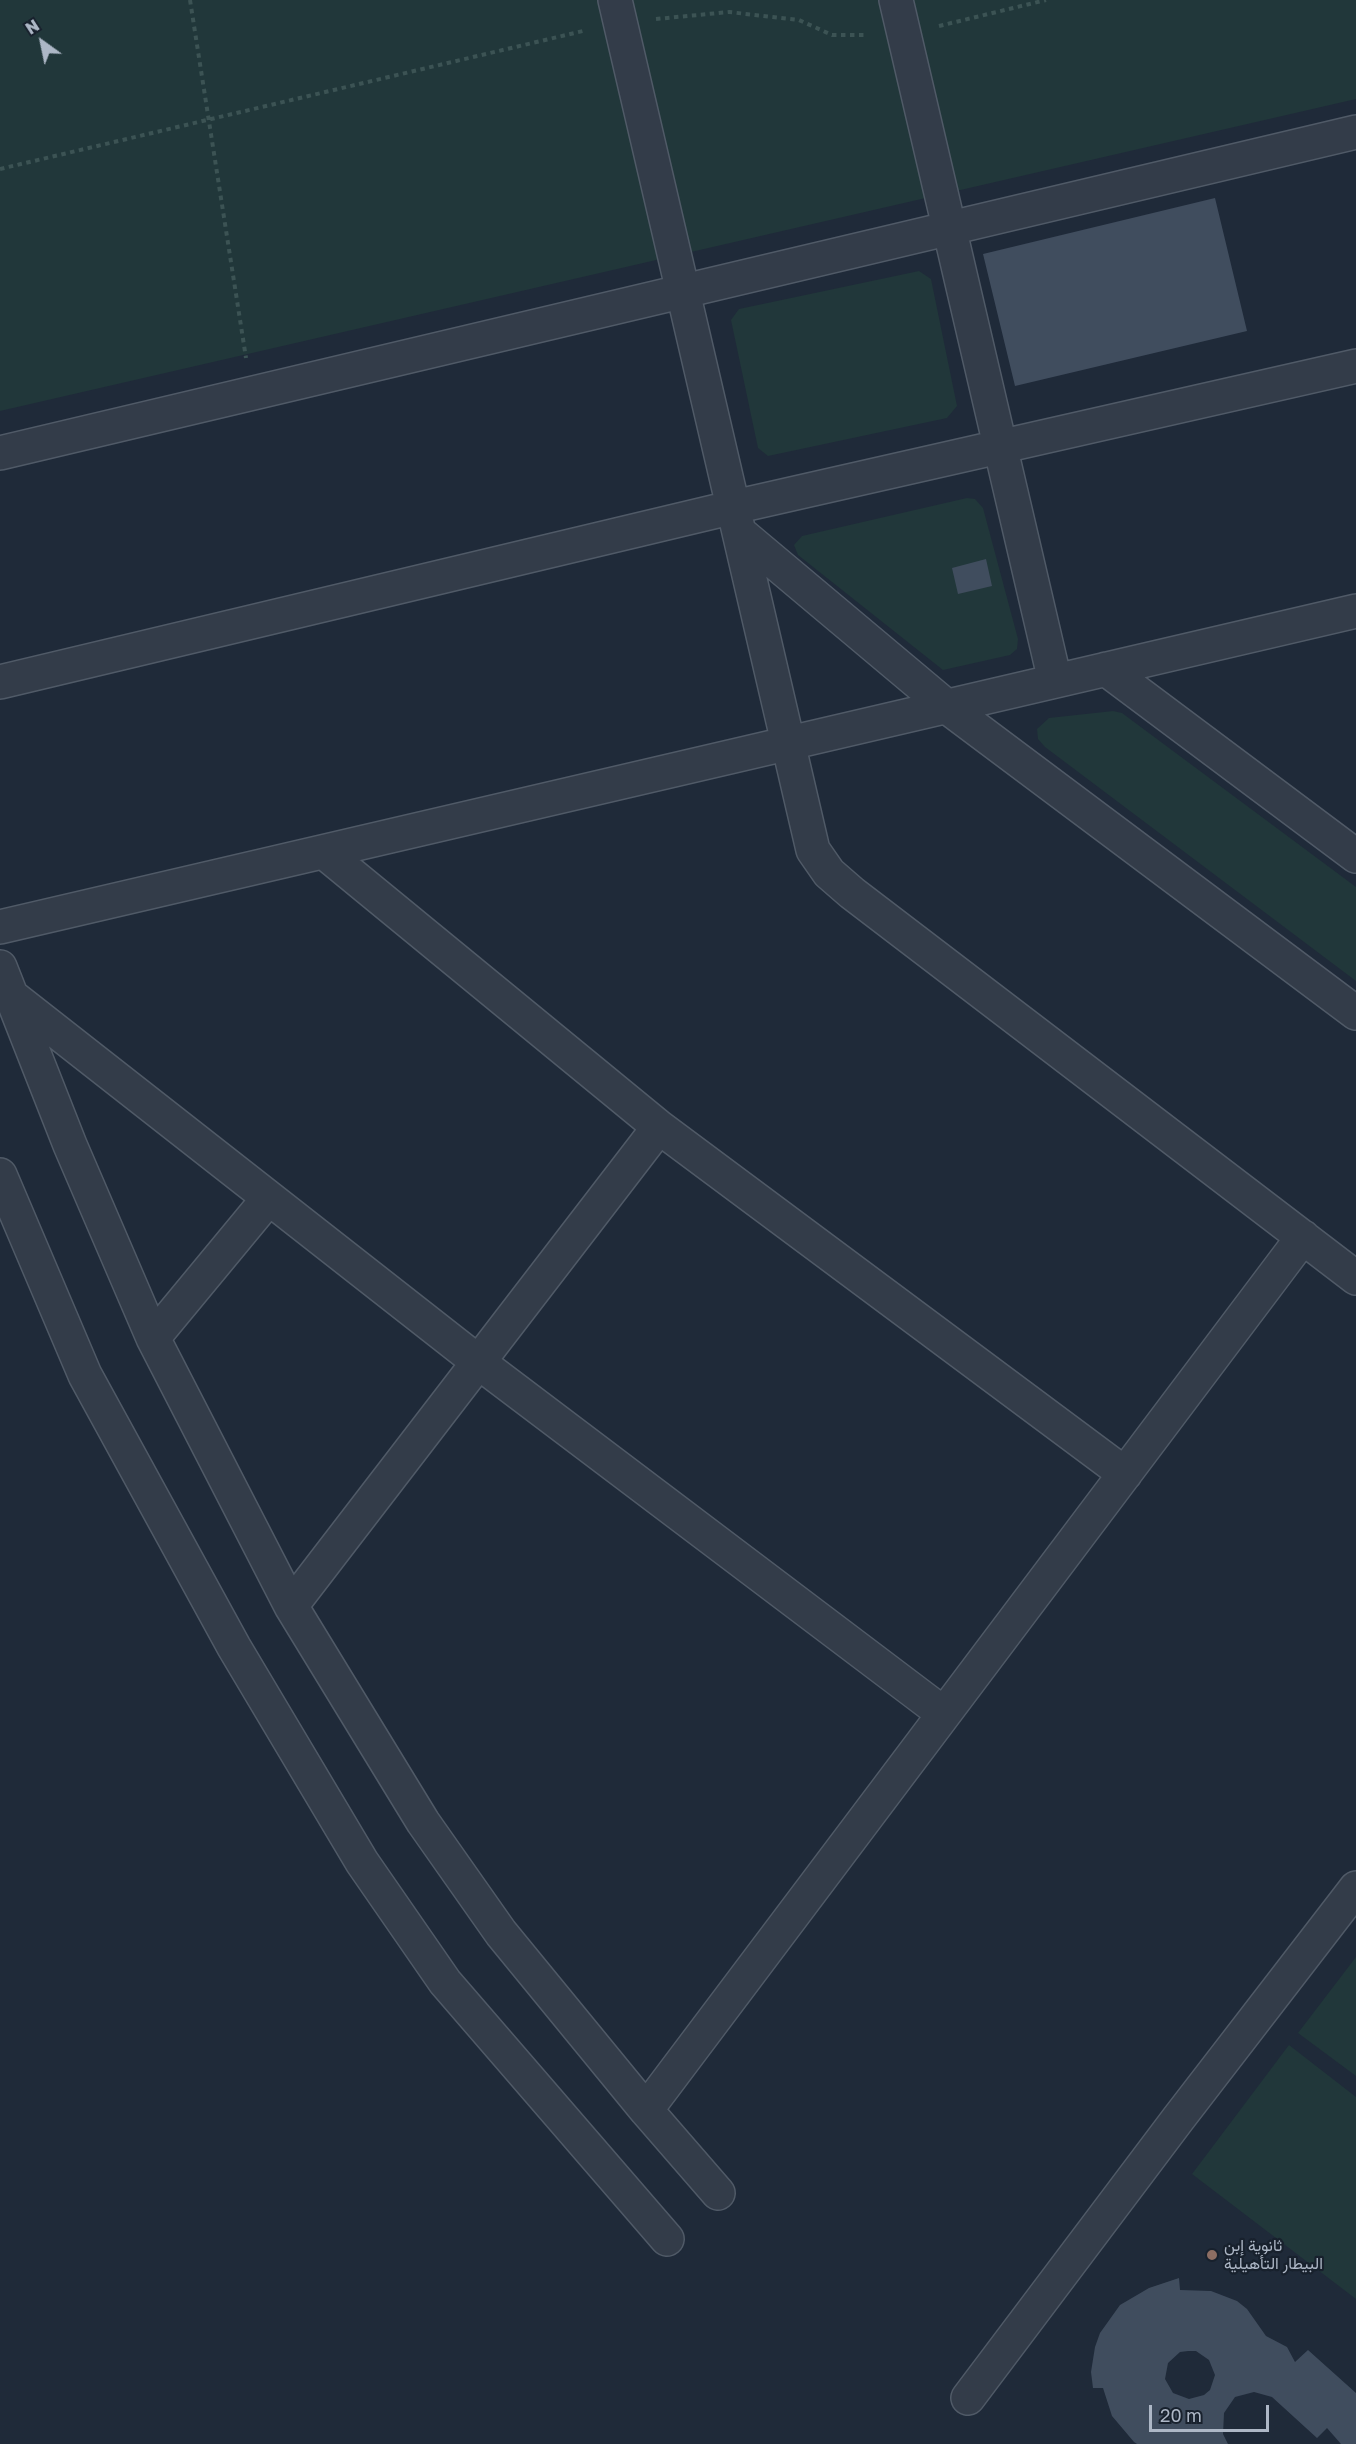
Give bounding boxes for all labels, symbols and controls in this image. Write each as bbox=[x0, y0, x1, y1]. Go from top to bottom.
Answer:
north arrow bbox=[12, 12, 72, 72]
text: N bbox=[22, 15, 43, 39]
place label: ثانوية إبن البيطار التأهيلية bbox=[1224, 2236, 1323, 2274]
marker: ثانوية إبن البيطار التأهيلية bbox=[1205, 2248, 1219, 2262]
scale bar bbox=[1152, 2393, 1272, 2431]
text: 20 m bbox=[1160, 2404, 1202, 2426]

